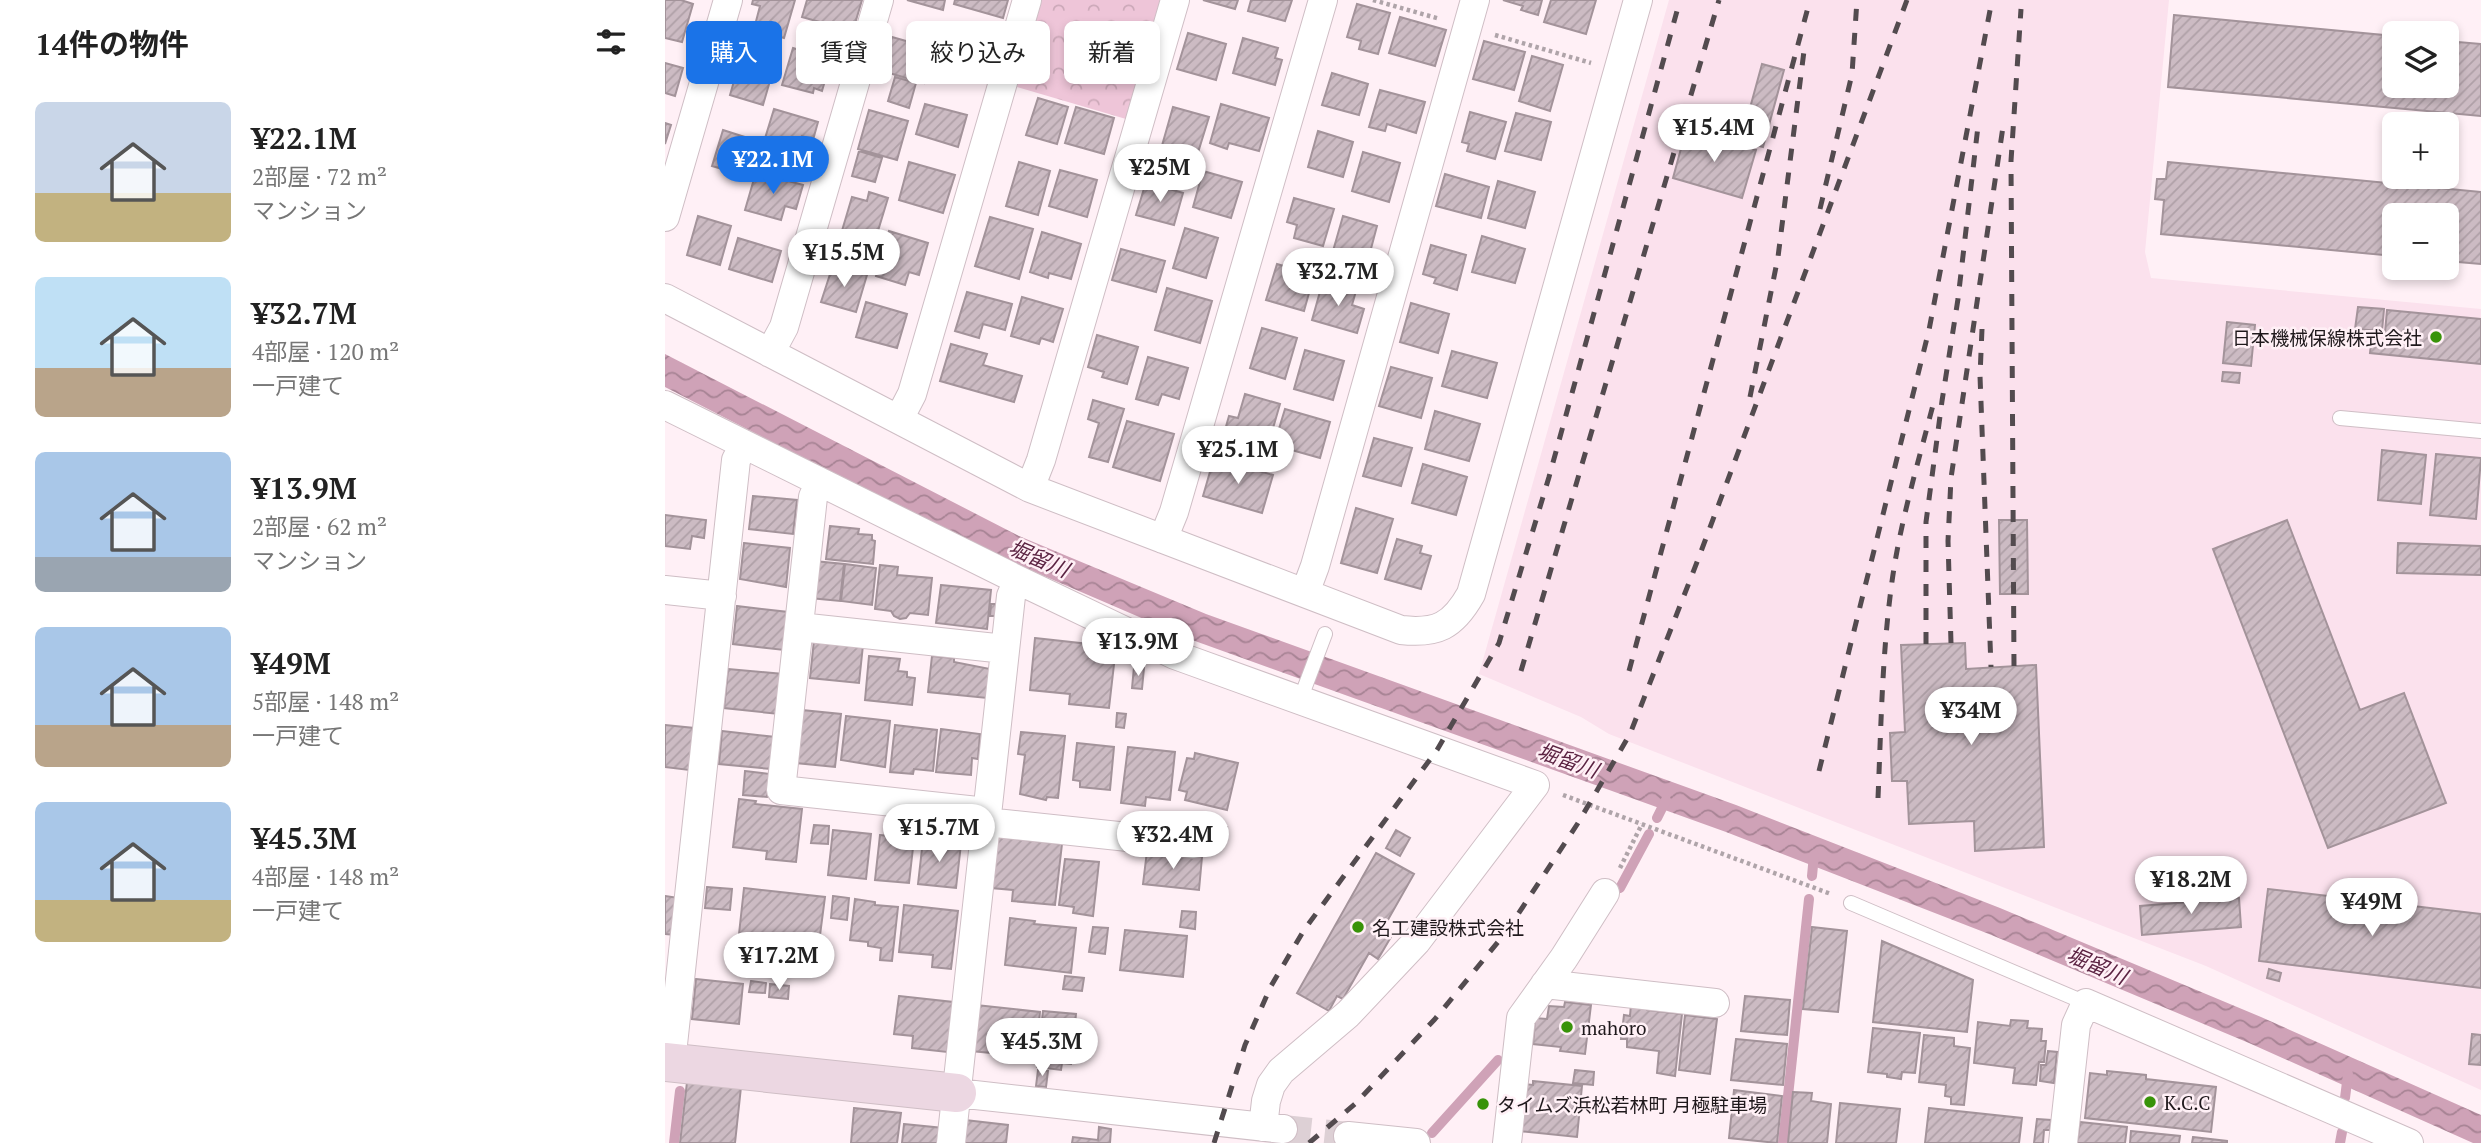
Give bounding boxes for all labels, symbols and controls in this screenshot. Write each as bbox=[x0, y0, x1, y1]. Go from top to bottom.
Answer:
chip: 購入 bbox=[686, 21, 782, 84]
chip: 賃貸 bbox=[796, 21, 892, 84]
chip: 絞り込み bbox=[906, 21, 1050, 84]
chip: 新着 bbox=[1064, 21, 1160, 84]
map controls bbox=[2382, 21, 2459, 280]
button: layers bbox=[2382, 21, 2459, 98]
icon: filters bbox=[592, 23, 630, 61]
text: 14件の物件 bbox=[35, 24, 189, 64]
pin: ¥15.4M bbox=[1657, 104, 1771, 164]
text: ¥15.4M bbox=[1674, 111, 1754, 142]
button: + bbox=[2382, 112, 2459, 189]
text: ¥22.1M bbox=[252, 118, 357, 158]
icon: home bbox=[91, 130, 175, 214]
pin: ¥22.1M bbox=[716, 136, 830, 196]
text: ¥22.1M bbox=[733, 143, 813, 174]
pin: ¥25M bbox=[1119, 144, 1201, 204]
text: ¥25M bbox=[1130, 151, 1190, 182]
text: 2部屋 · 72 m² bbox=[252, 161, 387, 192]
text: マンション bbox=[252, 195, 367, 226]
button: − bbox=[2382, 203, 2459, 280]
pin: ¥15.5M bbox=[787, 230, 901, 289]
text: ¥15.5M bbox=[804, 236, 884, 267]
pin: ¥32.7M bbox=[1281, 248, 1395, 308]
text: ¥32.7M bbox=[1298, 255, 1378, 286]
text: ¥32.7M bbox=[252, 293, 357, 333]
icon: home bbox=[91, 305, 175, 389]
place label: 日本機械保線株式会社 bbox=[2232, 325, 2422, 350]
marker: 日本機械保線株式会社 bbox=[2428, 329, 2444, 345]
text: 4部屋 · 120 m² bbox=[252, 336, 399, 367]
text: 一戸建て bbox=[252, 370, 344, 401]
pin: ¥25.1M bbox=[1181, 426, 1295, 486]
text: ¥25.1M bbox=[1198, 433, 1278, 464]
text: ¥13.9M bbox=[252, 468, 357, 508]
icon: home bbox=[91, 480, 175, 564]
text: 2部屋 · 62 m² bbox=[252, 511, 387, 542]
water label: 堀留川 bbox=[1005, 533, 1075, 584]
text: マンション bbox=[252, 545, 367, 576]
pin: ¥13.9M bbox=[1081, 618, 1195, 678]
text: ¥13.9M bbox=[1098, 625, 1178, 656]
text: ¥49M bbox=[252, 643, 331, 683]
icon: home bbox=[91, 655, 175, 739]
text: 5部屋 · 148 m² bbox=[252, 686, 399, 717]
pin: ¥34M bbox=[1930, 688, 2012, 747]
text: ¥34M bbox=[1941, 694, 2001, 725]
text: 一戸建て bbox=[252, 720, 344, 751]
water label: 堀留川 bbox=[1534, 736, 1604, 785]
pin: ¥15.7M bbox=[882, 804, 996, 864]
text: ¥15.7M bbox=[899, 811, 979, 842]
pin: ¥32.4M bbox=[1116, 812, 1230, 871]
text: ¥45.3M bbox=[252, 818, 357, 858]
text: ¥32.4M bbox=[1133, 818, 1213, 849]
icon: home bbox=[91, 830, 175, 914]
pin: ¥18.2M bbox=[2134, 856, 2248, 916]
text: 4部屋 · 148 m² bbox=[252, 861, 399, 892]
text: ¥18.2M bbox=[2151, 863, 2231, 894]
pin: ¥49M bbox=[2331, 878, 2413, 938]
text: ¥49M bbox=[2342, 885, 2402, 916]
text: 一戸建て bbox=[252, 895, 344, 926]
place label: 名工建設株式会社 bbox=[1372, 915, 1524, 940]
marker: 名工建設株式会社 bbox=[1350, 919, 1366, 935]
pin: ¥17.2M bbox=[722, 932, 836, 992]
text: ¥17.2M bbox=[740, 939, 818, 970]
water label: 堀留川 bbox=[2063, 940, 2133, 991]
place label: mahoro bbox=[1581, 1015, 1646, 1040]
pin: ¥45.3M bbox=[985, 1018, 1099, 1078]
marker: mahoro bbox=[1559, 1019, 1575, 1035]
text: ¥45.3M bbox=[1002, 1025, 1082, 1056]
place label: K.C.C bbox=[2164, 1090, 2210, 1115]
place label: タイムズ浜松若林町 月極駐車場 bbox=[1497, 1092, 1767, 1117]
marker: K.C.C bbox=[2142, 1094, 2158, 1110]
marker: タイムズ浜松若林町 月極駐車場 bbox=[1475, 1096, 1491, 1112]

